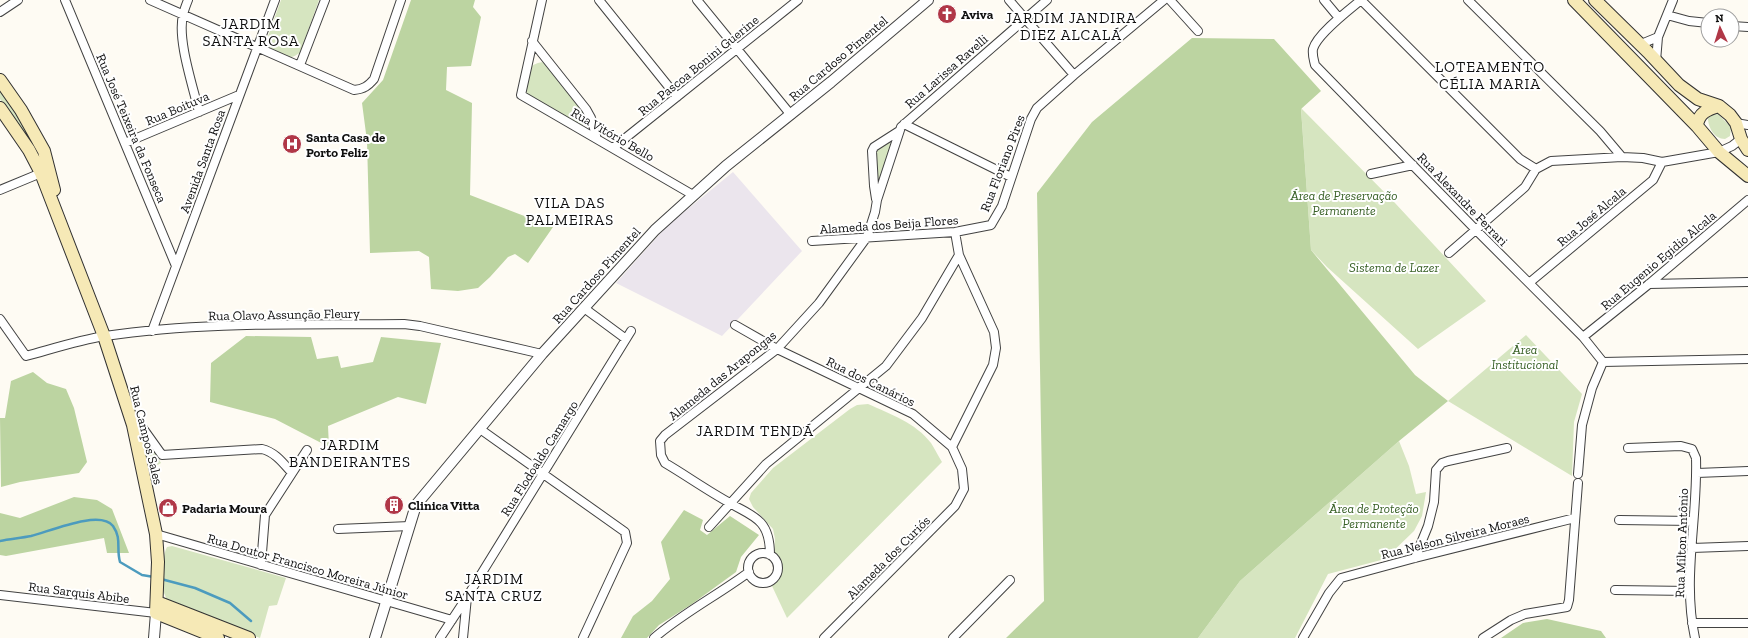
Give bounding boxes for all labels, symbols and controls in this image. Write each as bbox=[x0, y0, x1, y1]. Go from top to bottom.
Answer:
church icon: Aviva bbox=[936, 3, 958, 25]
place label: Aviva bbox=[961, 7, 994, 22]
north arrow bbox=[1700, 8, 1740, 48]
district label: JARDIM JANDIRA DIEZ ALCALÁ bbox=[1005, 9, 1137, 44]
street label: Rua Pascoa Bonini Guerine bbox=[635, 12, 762, 119]
street label: Rua Cardoso Pimentel bbox=[786, 12, 891, 104]
text: N bbox=[1715, 12, 1725, 25]
district label: JARDIM SANTA ROSA bbox=[202, 15, 300, 50]
street label: Rua Larissa Ravelli bbox=[902, 31, 991, 111]
street label: Rua José Teixeira da Fonseca bbox=[93, 51, 170, 206]
district label: LOTEAMENTO CÉLIA MARIA bbox=[1435, 58, 1545, 93]
street label: Rua Boituva bbox=[143, 88, 212, 129]
street label: Rua Vitório Bello bbox=[568, 105, 657, 165]
street label: Avenida Santa Rosa bbox=[177, 107, 228, 215]
street label: Rua Floriano Pires bbox=[977, 112, 1028, 214]
place label: Santa Casa de Porto Feliz bbox=[306, 130, 386, 160]
hospital icon: Santa Casa de Porto Feliz bbox=[281, 133, 303, 155]
street label: Rua Alexandre Ferrari bbox=[1414, 150, 1511, 249]
street label: Rua José Alcala bbox=[1554, 183, 1629, 249]
park label: Área de Preservação Permanente bbox=[1290, 188, 1397, 218]
district label: VILA DAS PALMEIRAS bbox=[526, 194, 614, 229]
street label: Rua Eugenio Egidio Alcala bbox=[1598, 207, 1720, 313]
street label: Alameda dos Beija Flores bbox=[819, 212, 959, 238]
street label: Rua Cardoso Pimentel bbox=[549, 224, 644, 326]
park label: Sistema de Lazer bbox=[1349, 260, 1439, 275]
street label: Rua Olavo Assunção Fleury bbox=[208, 306, 360, 323]
street label: Alameda das Arapongas bbox=[666, 327, 779, 423]
park label: Área Institucional bbox=[1492, 342, 1558, 372]
street label: Rua dos Canários bbox=[824, 353, 918, 410]
street label: Rua Campos Sales bbox=[127, 384, 166, 486]
street label: Rua Flodoaldo Camargo bbox=[498, 397, 581, 519]
district label: JARDIM TENDÁ bbox=[696, 422, 814, 440]
district label: JARDIM BANDEIRANTES bbox=[289, 436, 411, 471]
street label: Rua Milton Antônio bbox=[1672, 488, 1691, 598]
building icon: Clinica Vitta bbox=[383, 494, 405, 516]
shop icon: Padaria Moura bbox=[157, 497, 179, 519]
place label: Clinica Vitta bbox=[408, 498, 480, 513]
place label: Padaria Moura bbox=[182, 501, 267, 516]
park label: Área de Proteção Permanente bbox=[1328, 501, 1419, 531]
street label: Rua Nelson Silveira Moraes bbox=[1379, 511, 1531, 562]
street label: Alameda dos Curiós bbox=[844, 512, 933, 602]
street label: Rua Doutor Francisco Moreira Júnior bbox=[206, 531, 410, 602]
district label: JARDIM SANTA CRUZ bbox=[445, 570, 543, 605]
street label: Rua Sarquis Abibe bbox=[28, 579, 130, 606]

